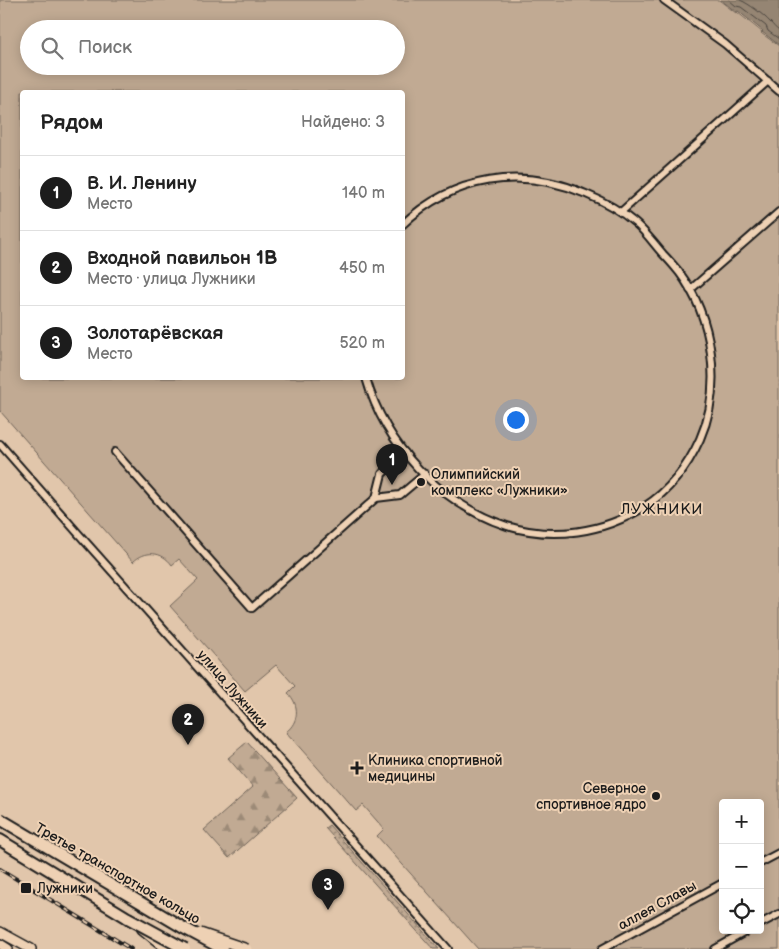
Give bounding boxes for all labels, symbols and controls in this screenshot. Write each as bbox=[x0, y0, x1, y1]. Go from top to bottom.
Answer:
search box bbox=[20, 20, 405, 75]
icon: search bbox=[38, 34, 66, 62]
text: Поиск bbox=[78, 36, 132, 59]
text: Рядом bbox=[40, 110, 103, 135]
text: Найдено: 3 bbox=[301, 113, 385, 132]
text: В. И. Ленину bbox=[87, 172, 197, 195]
text: 1 bbox=[53, 184, 59, 203]
text: 140 m bbox=[342, 184, 385, 203]
text: Место bbox=[87, 195, 133, 214]
text: Входной павильон 1B bbox=[87, 247, 278, 270]
text: 2 bbox=[51, 259, 61, 278]
text: 450 m bbox=[339, 259, 385, 278]
text: Место · улица Лужники bbox=[87, 270, 256, 289]
text: Золотарёвская bbox=[87, 322, 223, 345]
text: 3 bbox=[51, 334, 61, 353]
text: 520 m bbox=[339, 334, 385, 353]
text: Место bbox=[87, 345, 133, 364]
your location bbox=[503, 407, 529, 433]
pin: 1 bbox=[376, 444, 408, 485]
place label: Олимпийский комплекс «Лужники» bbox=[431, 466, 568, 499]
marker: Олимпийский комплекс «Лужники» bbox=[415, 476, 427, 488]
district label: ЛУЖНИКИ bbox=[620, 500, 703, 519]
street label: улица Лужники bbox=[194, 647, 271, 732]
pin: 2 bbox=[172, 704, 204, 745]
place label: Клиника спортивной медицины bbox=[368, 752, 503, 785]
marker: Клиника спортивной медицины bbox=[350, 761, 364, 775]
place label: Северное спортивное ядро bbox=[536, 780, 646, 813]
marker: Северное спортивное ядро bbox=[650, 790, 662, 802]
map controls bbox=[719, 799, 764, 934]
button: + bbox=[719, 799, 764, 844]
street label: Третье транспортное кольцо bbox=[32, 819, 203, 928]
button: − bbox=[719, 844, 764, 889]
pin: 3 bbox=[312, 869, 344, 910]
street label: аллея Славы bbox=[615, 877, 699, 934]
place label: Лужники bbox=[36, 880, 93, 897]
marker: Лужники bbox=[19, 881, 33, 895]
button: locate bbox=[719, 889, 764, 934]

